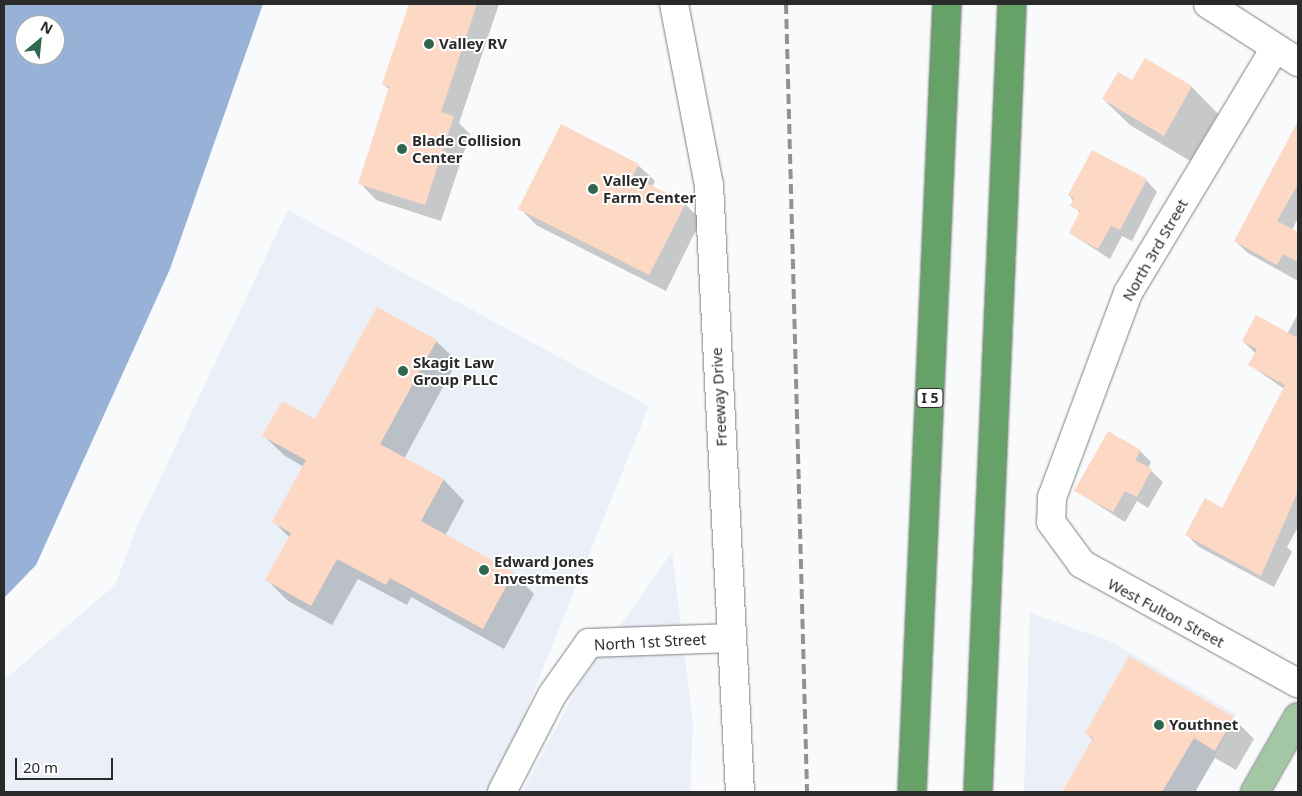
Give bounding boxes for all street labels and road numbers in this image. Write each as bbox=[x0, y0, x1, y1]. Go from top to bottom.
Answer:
street label: North 3rd Street bbox=[1119, 196, 1191, 304]
street label: Freeway Drive bbox=[707, 347, 731, 447]
road number: I 5 bbox=[916, 386, 944, 409]
street label: West Fulton Street bbox=[1105, 575, 1227, 651]
street label: North 1st Street bbox=[593, 630, 707, 654]

